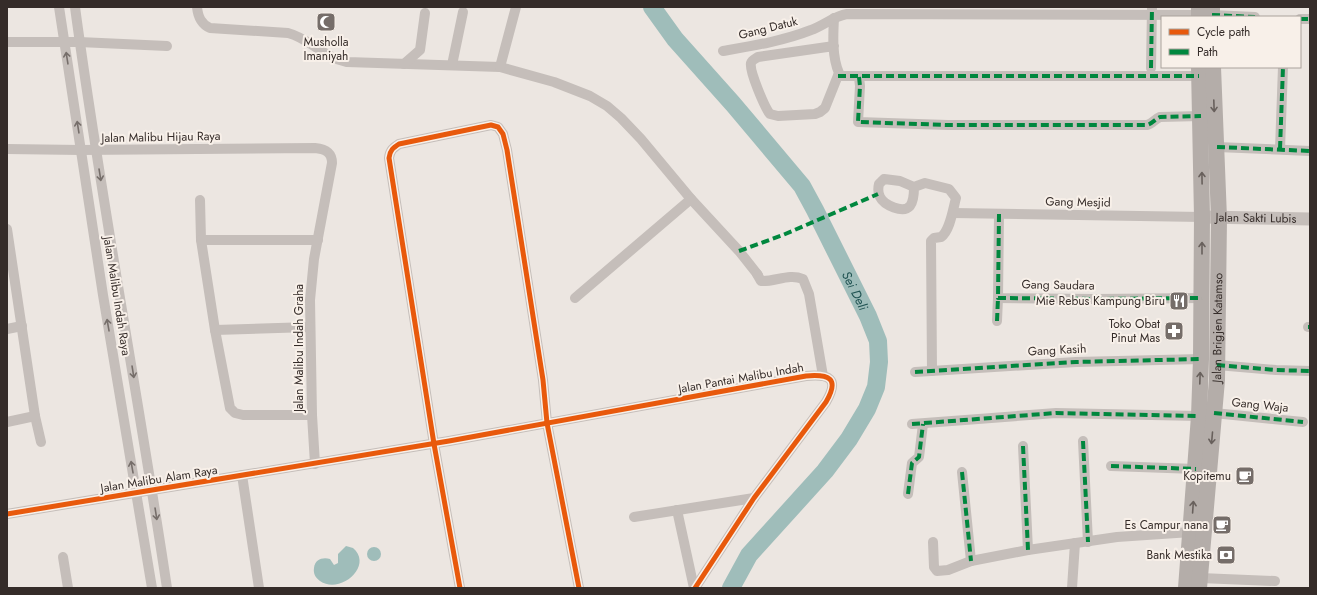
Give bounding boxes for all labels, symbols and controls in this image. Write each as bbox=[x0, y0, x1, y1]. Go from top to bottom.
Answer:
mosque icon: Musholla Imaniyah bbox=[315, 11, 337, 33]
street label: Gang Datuk bbox=[737, 12, 800, 44]
legend bbox=[1161, 16, 1301, 68]
text: Cycle path bbox=[1197, 23, 1250, 41]
place label: Musholla Imaniyah bbox=[303, 33, 349, 65]
text: Path bbox=[1197, 43, 1218, 61]
one-way arrow bbox=[62, 52, 70, 65]
one-way arrow bbox=[1211, 99, 1218, 112]
one-way arrow bbox=[73, 121, 81, 134]
street label: Jalan Malibu Hijau Raya bbox=[99, 127, 221, 147]
one-way arrow bbox=[96, 168, 104, 181]
one-way arrow bbox=[1198, 172, 1206, 185]
street label: Gang Mesjid bbox=[1045, 192, 1111, 212]
street label: Jalan Sakti Lubis bbox=[1213, 208, 1297, 228]
street label: Jalan Malibu Indah Raya bbox=[98, 233, 135, 357]
one-way arrow bbox=[1198, 242, 1206, 255]
water label: Sei Deli bbox=[837, 268, 873, 314]
street label: Jalan Brigjen Katamso bbox=[1208, 272, 1227, 385]
street label: Gang Saudara bbox=[1021, 275, 1095, 295]
street label: Jalan Malibu Indah Graha bbox=[290, 284, 308, 414]
restaurant icon: Mie Rebus Kampung Biru bbox=[1168, 290, 1190, 312]
place label: Mie Rebus Kampung Biru bbox=[1036, 292, 1165, 310]
place label: Toko Obat Pinut Mas bbox=[1109, 315, 1160, 347]
one-way arrow bbox=[104, 319, 112, 332]
pharmacy icon: Toko Obat Pinut Mas bbox=[1163, 320, 1185, 342]
street label: Gang Kasih bbox=[1027, 339, 1087, 361]
street label: Jalan Pantai Malibu Indah bbox=[675, 358, 805, 398]
one-way arrow bbox=[129, 365, 137, 378]
one-way arrow bbox=[1197, 372, 1204, 385]
street label: Gang Waja bbox=[1231, 393, 1290, 417]
one-way arrow bbox=[1208, 432, 1215, 445]
one-way arrow bbox=[128, 460, 136, 473]
street label: Jalan Malibu Alam Raya bbox=[97, 461, 219, 497]
cafe icon: Kopitemu bbox=[1234, 465, 1256, 487]
place label: Kopitemu bbox=[1183, 467, 1231, 485]
one-way arrow bbox=[1189, 501, 1196, 514]
one-way arrow bbox=[152, 507, 160, 520]
cafe icon: Es Campur nana bbox=[1211, 514, 1233, 536]
place label: Es Campur nana bbox=[1125, 516, 1208, 534]
bank icon: Bank Mestika bbox=[1215, 544, 1237, 566]
place label: Bank Mestika bbox=[1147, 546, 1212, 564]

